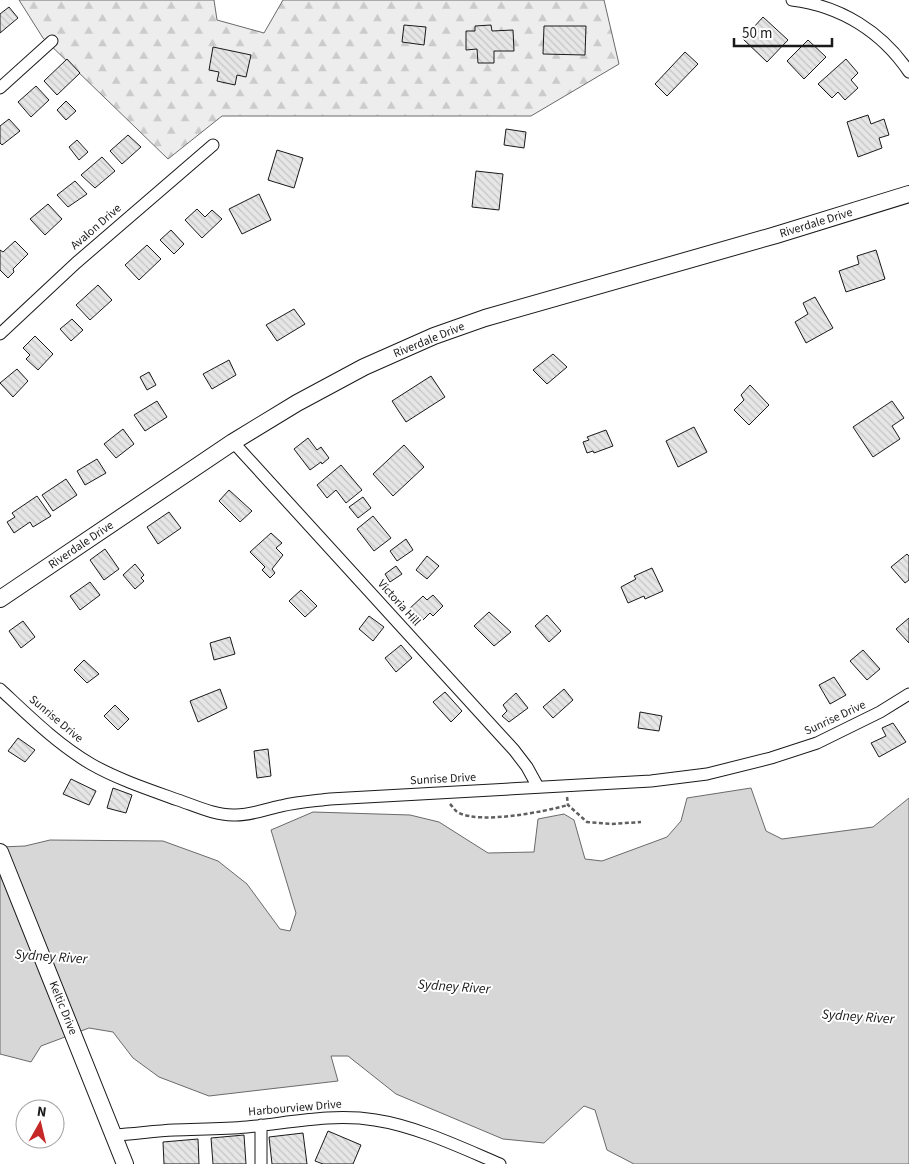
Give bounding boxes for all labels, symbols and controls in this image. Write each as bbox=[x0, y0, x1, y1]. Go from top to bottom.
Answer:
scale bar bbox=[734, 15, 832, 47]
text: 50 m bbox=[742, 23, 772, 44]
street label: Avalon Drive bbox=[67, 200, 125, 254]
street label: Riverdale Drive bbox=[777, 204, 855, 242]
street label: Riverdale Drive bbox=[391, 318, 467, 362]
street label: Riverdale Drive bbox=[45, 517, 117, 573]
street label: Victoria Hill bbox=[373, 576, 425, 630]
street label: Sunrise Drive bbox=[25, 691, 87, 747]
street label: Sunrise Drive bbox=[801, 696, 869, 740]
street label: Sunrise Drive bbox=[410, 769, 476, 789]
water label: Sydney River bbox=[14, 944, 89, 970]
water label: Sydney River bbox=[417, 974, 492, 1000]
street label: Keltic Drive bbox=[44, 978, 82, 1038]
water label: Sydney River bbox=[821, 1004, 896, 1030]
street label: Harbourview Drive bbox=[248, 1095, 342, 1121]
north arrow bbox=[15, 1099, 65, 1149]
text: N bbox=[36, 1102, 48, 1123]

